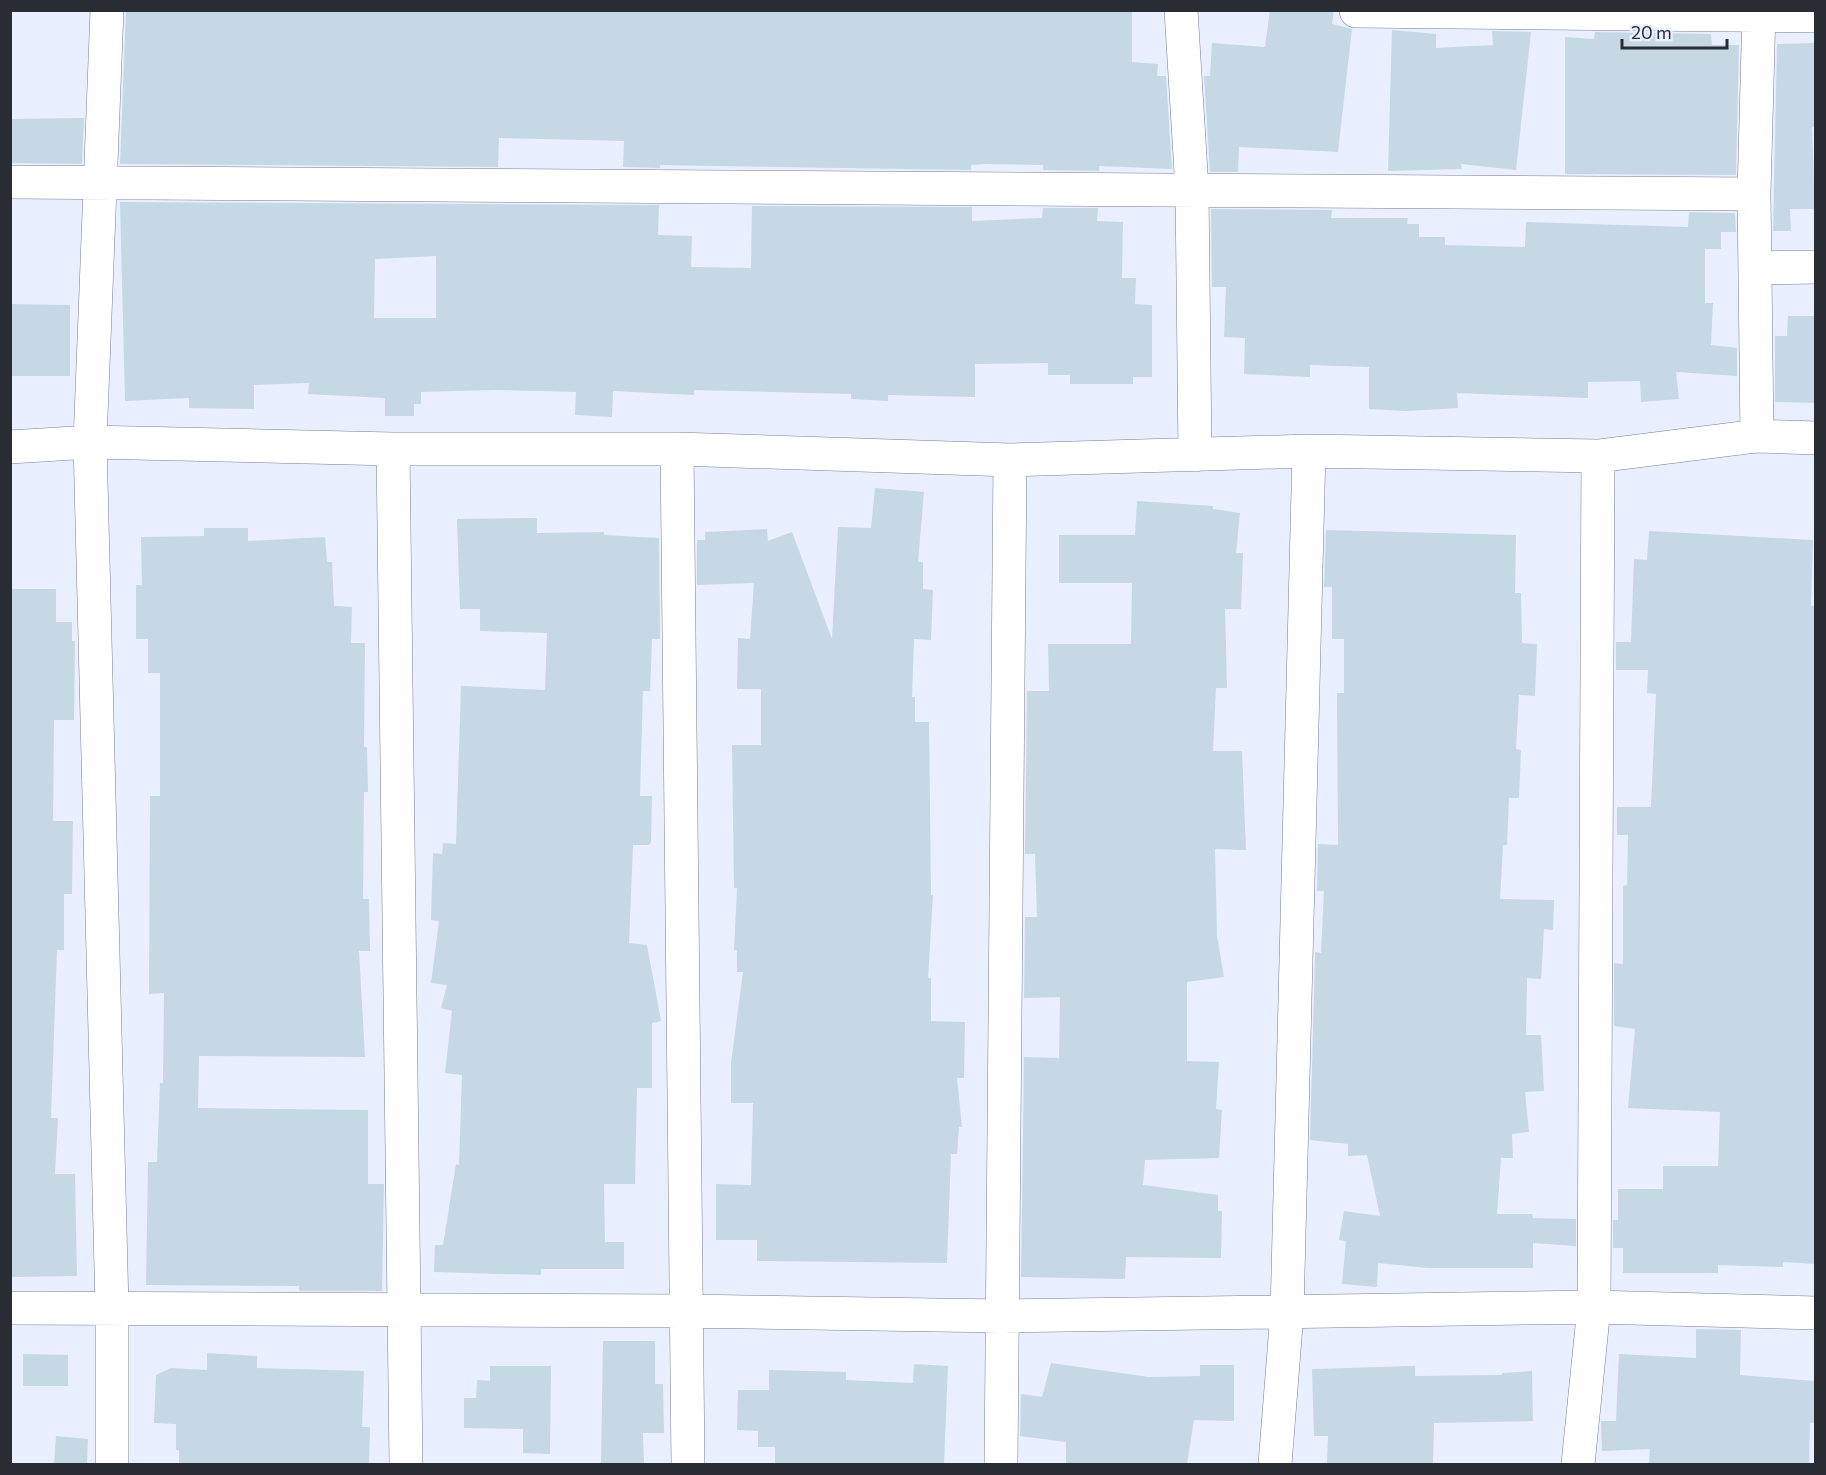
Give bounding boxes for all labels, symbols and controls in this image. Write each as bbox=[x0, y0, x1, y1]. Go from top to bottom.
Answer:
scale bar bbox=[1622, 12, 1727, 50]
text: 20 m bbox=[1631, 21, 1672, 43]

